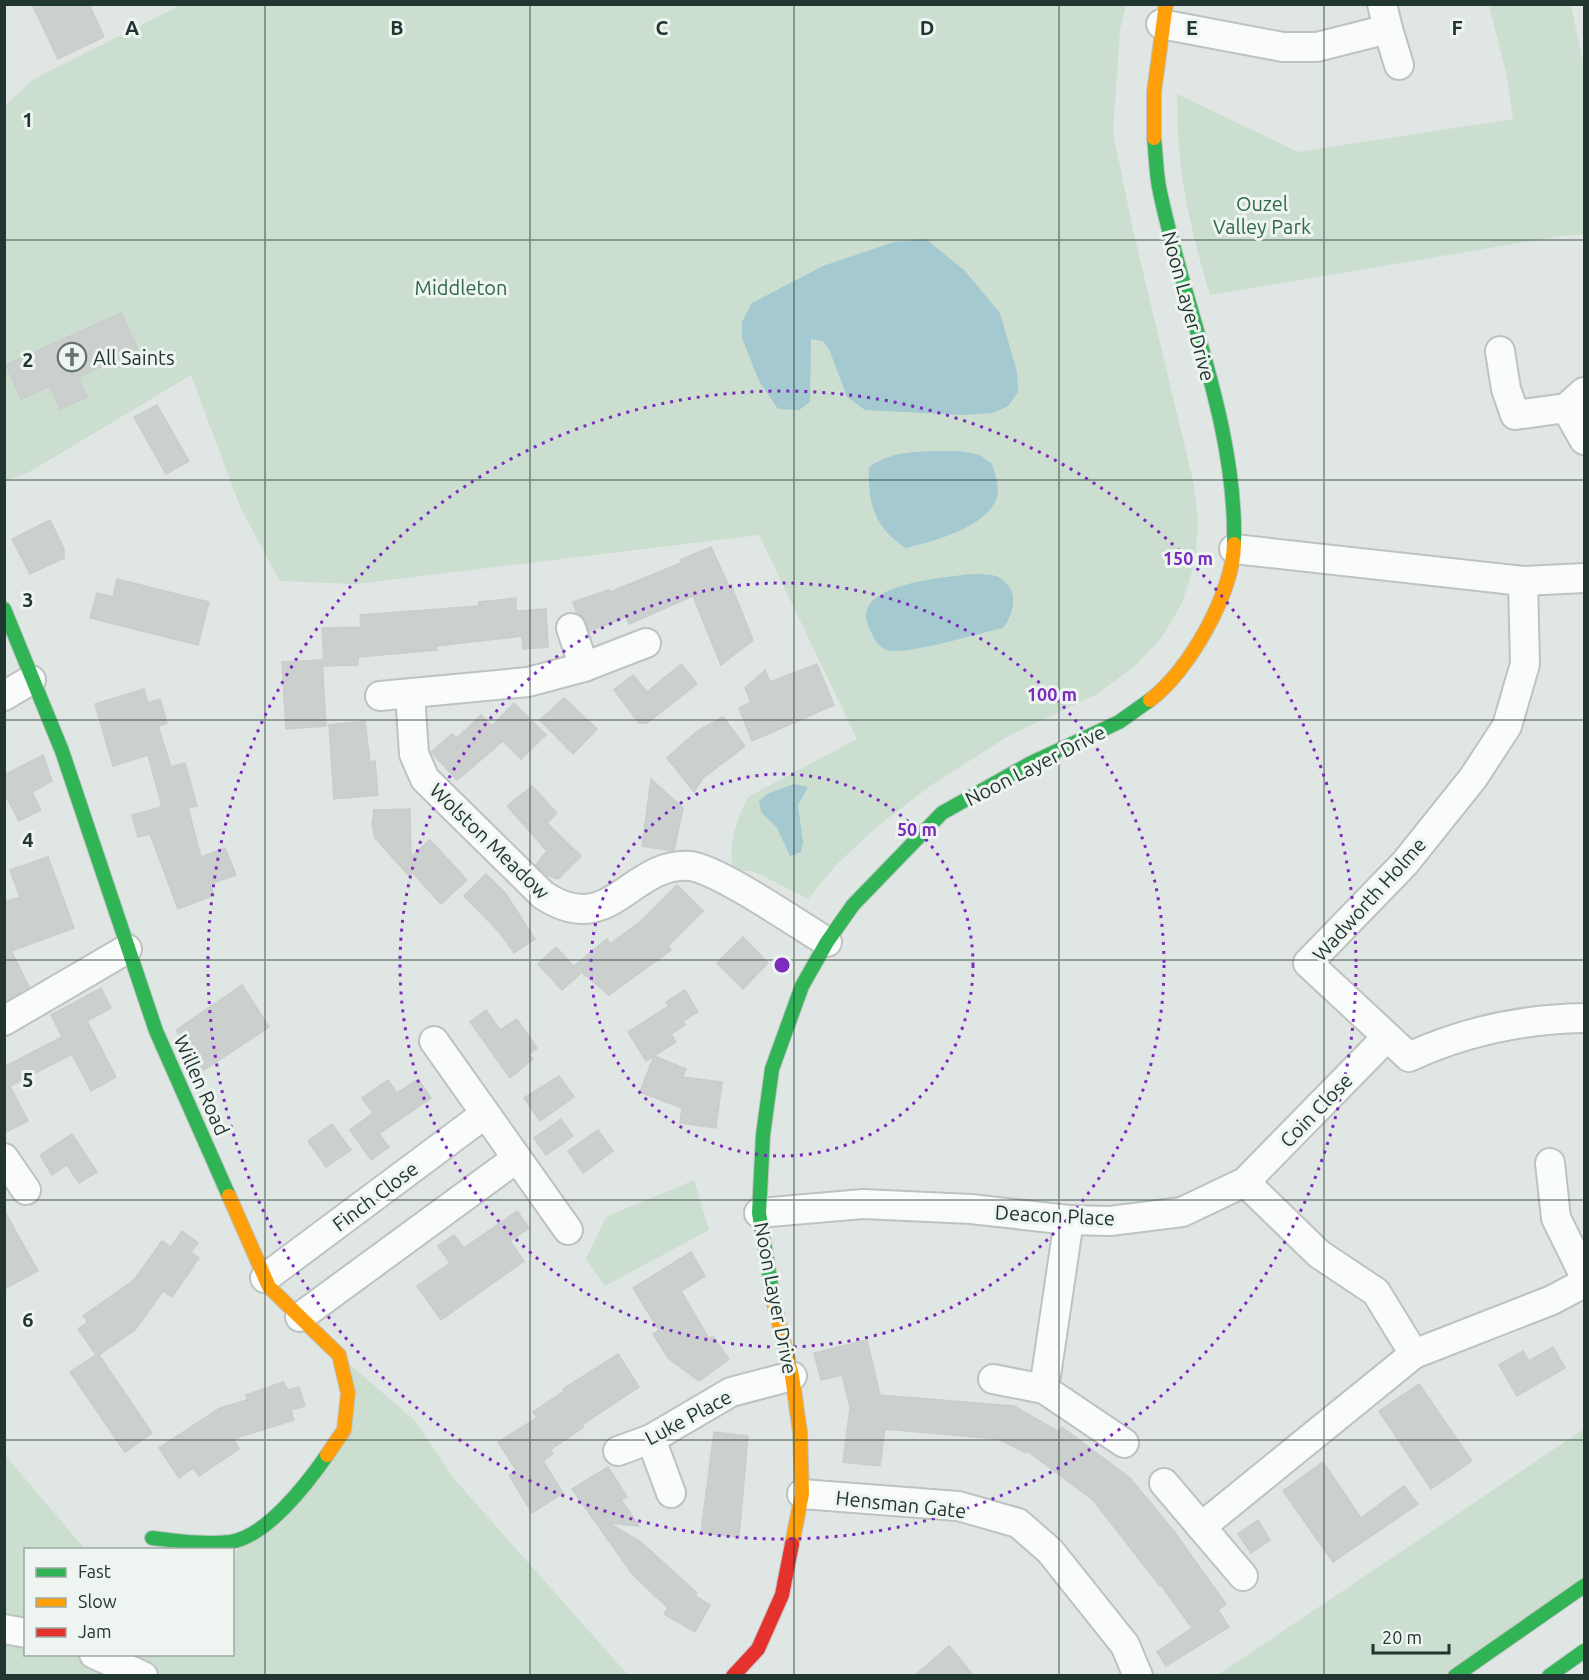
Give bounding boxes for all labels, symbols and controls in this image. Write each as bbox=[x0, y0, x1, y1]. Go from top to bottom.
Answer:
text: A bbox=[125, 16, 139, 39]
text: B bbox=[390, 16, 404, 39]
text: C bbox=[656, 16, 669, 39]
text: D bbox=[920, 16, 934, 39]
text: E bbox=[1186, 16, 1198, 39]
text: F bbox=[1451, 16, 1463, 39]
text: 1 bbox=[22, 108, 34, 131]
park label: Ouzel Valley Park bbox=[1213, 192, 1311, 238]
street label: Noon Layer Drive bbox=[1158, 229, 1220, 383]
park label: Middleton bbox=[415, 276, 507, 299]
church icon: All Saints bbox=[56, 341, 88, 373]
place label: All Saints bbox=[93, 346, 175, 369]
text: 2 bbox=[22, 348, 34, 371]
text: 150 m bbox=[1163, 548, 1213, 568]
text: 3 bbox=[22, 588, 34, 611]
text: 100 m bbox=[1027, 684, 1077, 704]
street label: Noon Layer Drive bbox=[961, 720, 1109, 810]
street label: Wolston Meadow bbox=[426, 778, 555, 904]
text: 50 m bbox=[897, 819, 937, 839]
text: 4 bbox=[22, 828, 34, 851]
street label: Wadworth Holme bbox=[1308, 833, 1430, 965]
centre of rings bbox=[772, 955, 792, 975]
street label: Willen Road bbox=[170, 1031, 234, 1139]
text: 5 bbox=[22, 1068, 34, 1091]
street label: Coin Close bbox=[1275, 1068, 1357, 1152]
street label: Finch Close bbox=[328, 1156, 422, 1236]
street label: Deacon Place bbox=[994, 1200, 1116, 1230]
street label: Noon Layer Drive bbox=[750, 1220, 802, 1376]
text: 6 bbox=[22, 1308, 34, 1331]
street label: Luke Place bbox=[641, 1385, 735, 1449]
street label: Hensman Gate bbox=[835, 1486, 967, 1522]
legend bbox=[24, 1548, 234, 1656]
text: Fast bbox=[78, 1561, 111, 1581]
text: Slow bbox=[78, 1591, 117, 1611]
scale bar bbox=[1373, 1617, 1450, 1655]
text: Jam bbox=[78, 1621, 112, 1641]
text: 20 m bbox=[1382, 1627, 1422, 1647]

